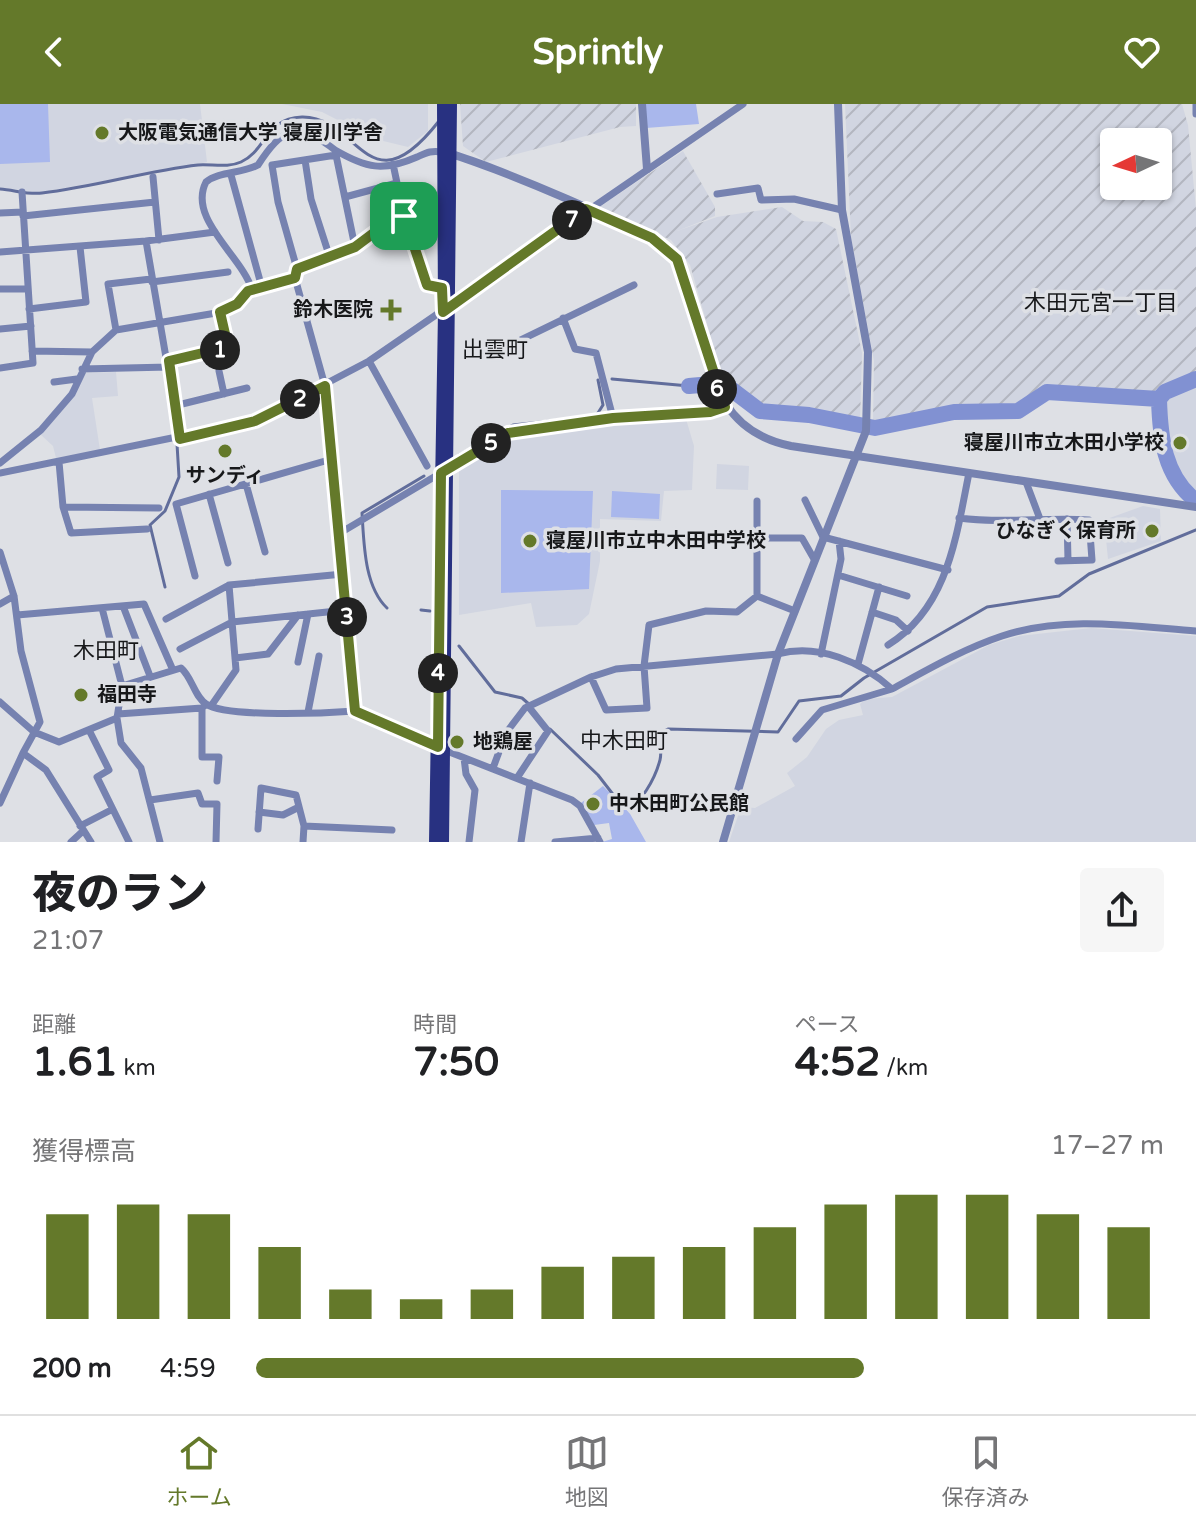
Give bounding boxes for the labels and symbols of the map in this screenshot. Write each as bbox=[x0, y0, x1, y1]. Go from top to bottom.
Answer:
place label: 大阪電気通信大学 寝屋川学舎 bbox=[118, 121, 383, 145]
marker: 大阪電気通信大学 寝屋川学舎 bbox=[93, 124, 111, 142]
north arrow bbox=[1100, 128, 1172, 200]
pin bbox=[370, 182, 438, 250]
pin: 7 bbox=[552, 200, 592, 240]
district label: 木田元宮一丁目 bbox=[1024, 290, 1178, 316]
place label: 鈴木医院 bbox=[293, 298, 373, 322]
marker: 鈴木医院 bbox=[380, 299, 402, 321]
pin: 1 bbox=[200, 330, 240, 370]
district label: 出雲町 bbox=[462, 337, 528, 363]
pin: 6 bbox=[697, 369, 737, 409]
pin: 2 bbox=[280, 379, 320, 419]
pin: 5 bbox=[471, 423, 511, 463]
place label: 寝屋川市立木田小学校 bbox=[964, 431, 1164, 455]
marker: 寝屋川市立木田小学校 bbox=[1171, 434, 1189, 452]
marker: サンディ bbox=[216, 442, 234, 460]
place label: サンディ bbox=[186, 464, 264, 488]
place label: ひなぎく保育所 bbox=[996, 519, 1136, 543]
marker: ひなぎく保育所 bbox=[1143, 522, 1161, 540]
place label: 寝屋川市立中木田中学校 bbox=[546, 529, 766, 553]
marker: 寝屋川市立中木田中学校 bbox=[521, 532, 539, 550]
pin: 3 bbox=[327, 597, 367, 637]
district label: 木田町 bbox=[73, 638, 139, 664]
pin: 4 bbox=[418, 653, 458, 693]
place label: 福田寺 bbox=[97, 683, 157, 707]
marker: 福田寺 bbox=[72, 686, 90, 704]
district label: 中木田町 bbox=[580, 728, 668, 754]
place label: 地鶏屋 bbox=[473, 730, 533, 754]
marker: 地鶏屋 bbox=[448, 733, 466, 751]
place label: 中木田町公民館 bbox=[609, 792, 749, 816]
marker: 中木田町公民館 bbox=[584, 795, 602, 813]

